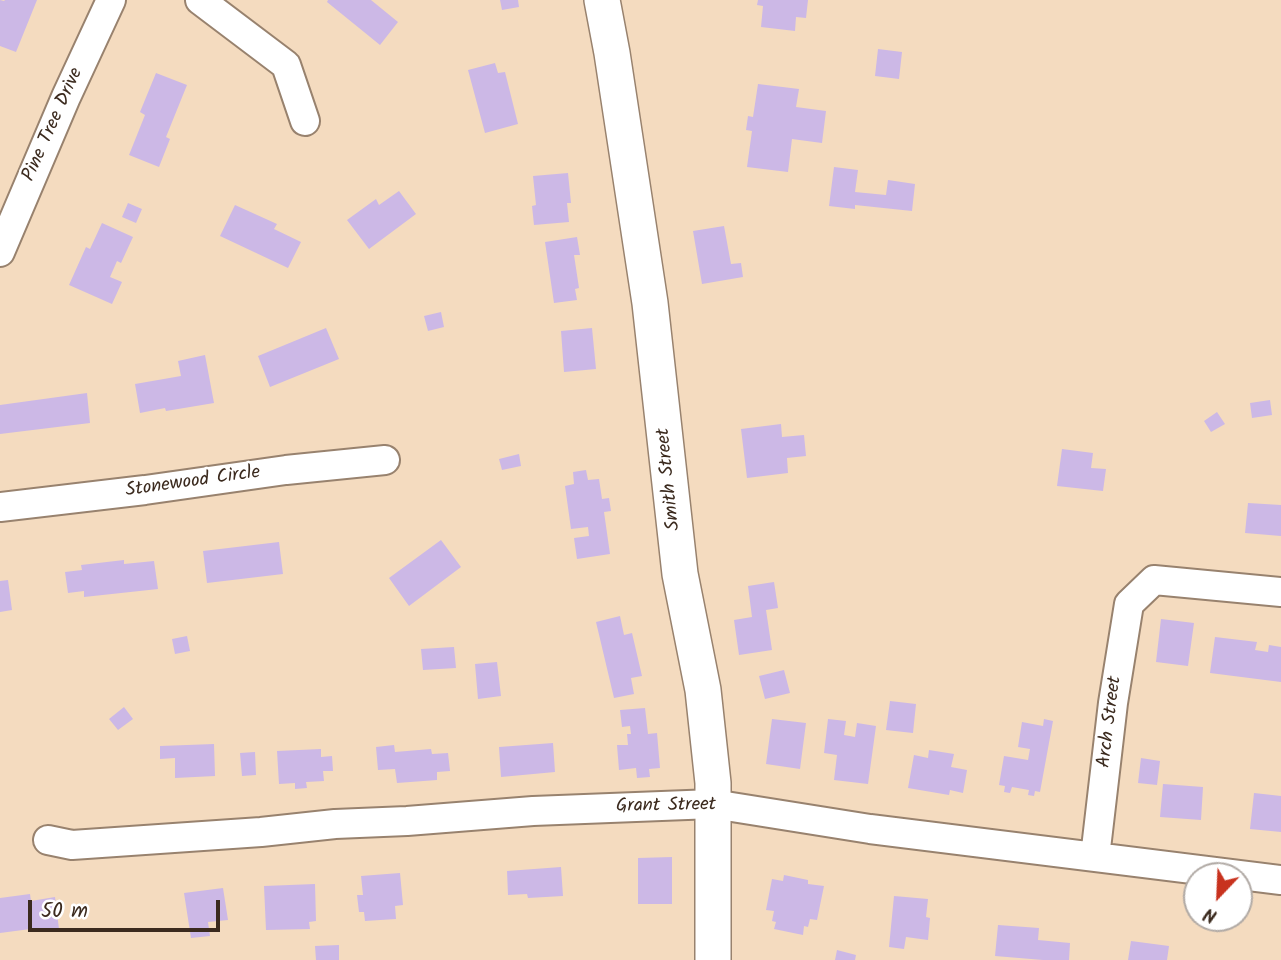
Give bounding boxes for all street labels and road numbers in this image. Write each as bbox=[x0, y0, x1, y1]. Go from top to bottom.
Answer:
street label: Pine Tree Drive bbox=[19, 65, 89, 185]
street label: Smith Street bbox=[653, 427, 687, 531]
street label: Stonewood Circle bbox=[124, 462, 262, 504]
street label: Arch Street bbox=[1094, 675, 1128, 769]
street label: Grant Street bbox=[616, 795, 716, 819]

